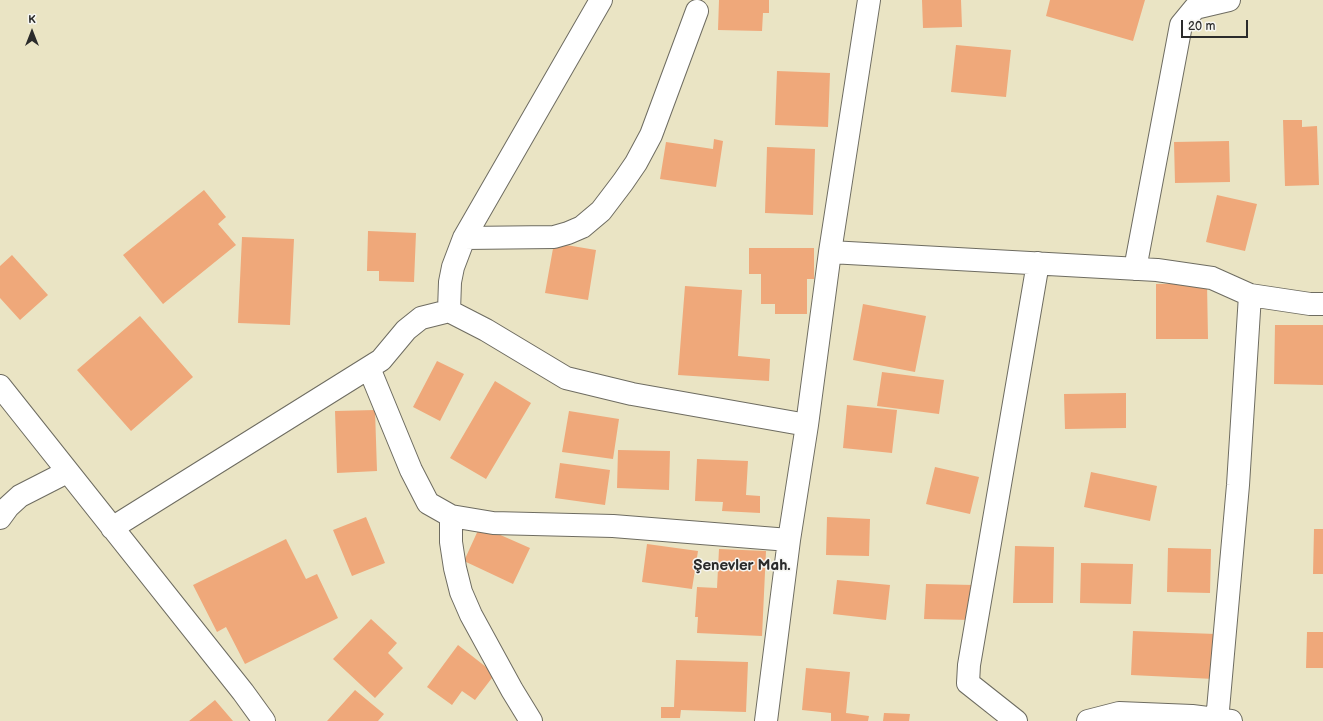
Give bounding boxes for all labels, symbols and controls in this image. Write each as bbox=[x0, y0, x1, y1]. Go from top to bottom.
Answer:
north arrow bbox=[12, 12, 52, 52]
scale bar bbox=[1183, 12, 1250, 38]
text: K bbox=[28, 13, 36, 26]
text: 20 m bbox=[1188, 19, 1215, 34]
district label: Şenevler Mah. bbox=[693, 557, 791, 575]

